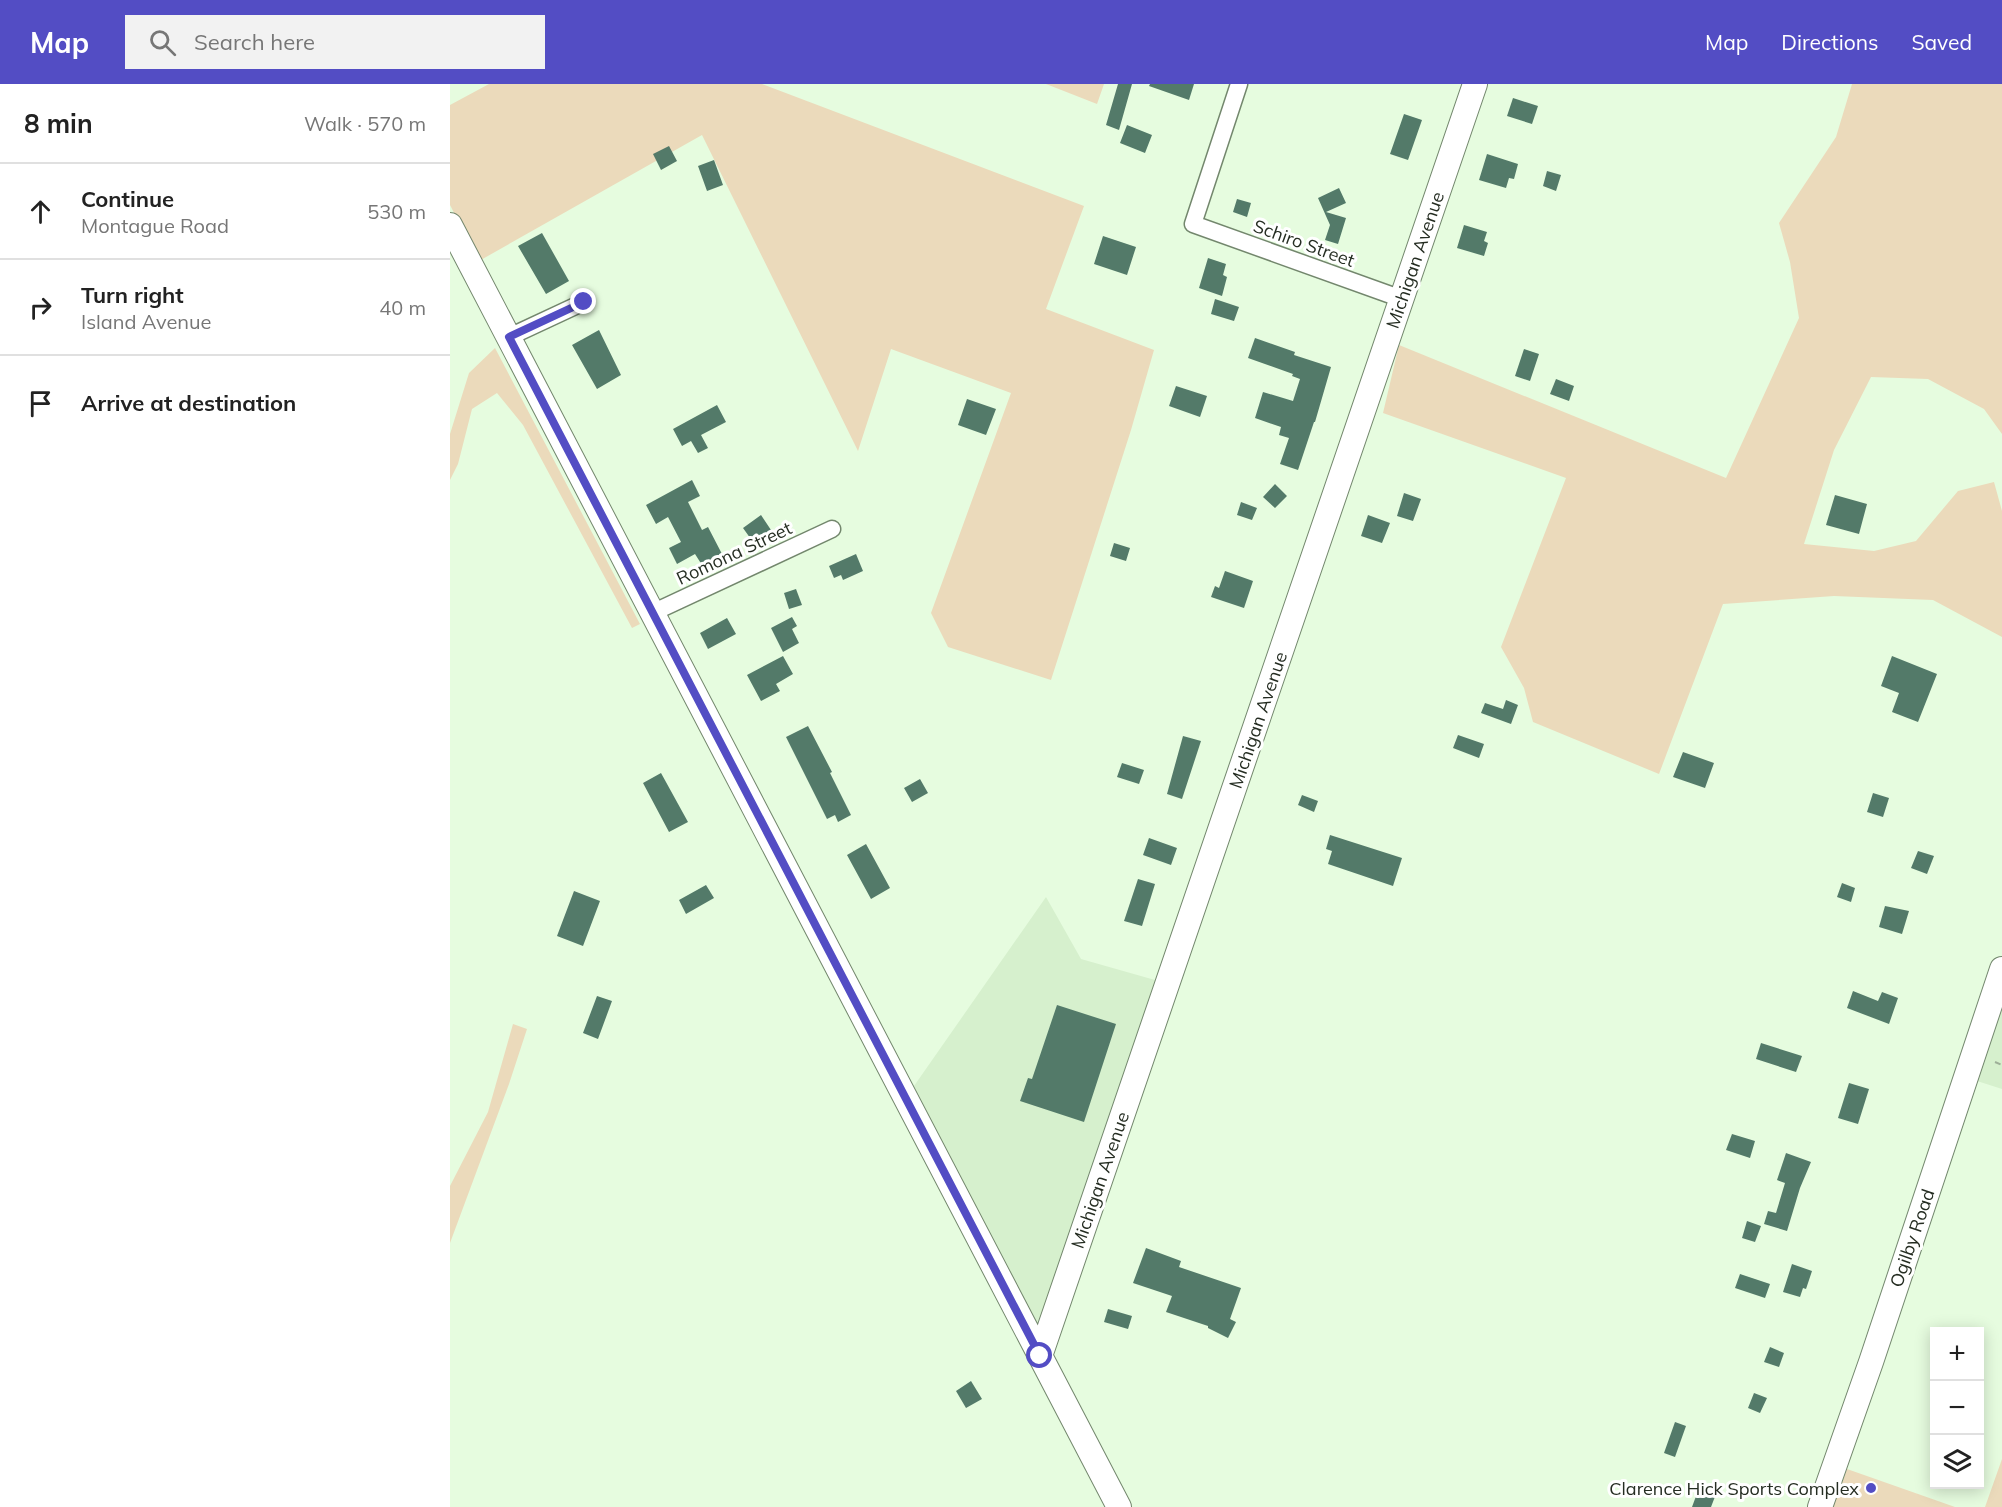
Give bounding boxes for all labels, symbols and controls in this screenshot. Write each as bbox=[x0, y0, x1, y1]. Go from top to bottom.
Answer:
search box bbox=[125, 15, 545, 69]
text: Map bbox=[30, 25, 89, 60]
icon: search bbox=[146, 26, 179, 59]
text: Search here bbox=[194, 28, 315, 56]
text: Map bbox=[1705, 29, 1748, 55]
text: Directions bbox=[1781, 29, 1878, 55]
text: Saved bbox=[1911, 29, 1972, 55]
text: 8 min bbox=[24, 107, 93, 140]
text: Walk · 570 m bbox=[304, 111, 426, 136]
text: Continue bbox=[81, 185, 174, 213]
street label: Michigan Avenue bbox=[1381, 189, 1449, 331]
icon: ahead bbox=[24, 195, 57, 228]
text: 530 m bbox=[367, 199, 426, 224]
text: Montague Road bbox=[81, 213, 229, 238]
street label: Schiro Street bbox=[1250, 214, 1358, 272]
text: Turn right bbox=[81, 281, 184, 309]
route end bbox=[570, 288, 596, 314]
icon: right bbox=[24, 291, 57, 324]
text: 40 m bbox=[379, 295, 426, 320]
text: Island Avenue bbox=[81, 309, 211, 334]
icon: arrive bbox=[24, 387, 57, 420]
text: Arrive at destination bbox=[81, 389, 296, 417]
street label: Romona Street bbox=[673, 516, 795, 590]
street label: Michigan Avenue bbox=[1224, 649, 1292, 791]
street label: Michigan Avenue bbox=[1066, 1109, 1134, 1251]
street label: Ogilby Road bbox=[1884, 1186, 1940, 1290]
map controls bbox=[1930, 1327, 1984, 1489]
button: + bbox=[1930, 1327, 1984, 1381]
route start bbox=[1026, 1342, 1052, 1368]
button: − bbox=[1930, 1381, 1984, 1435]
button: layers bbox=[1930, 1435, 1984, 1489]
place label: Clarence Hick Sports Complex bbox=[1609, 1477, 1859, 1500]
marker: Clarence Hick Sports Complex bbox=[1864, 1481, 1878, 1495]

